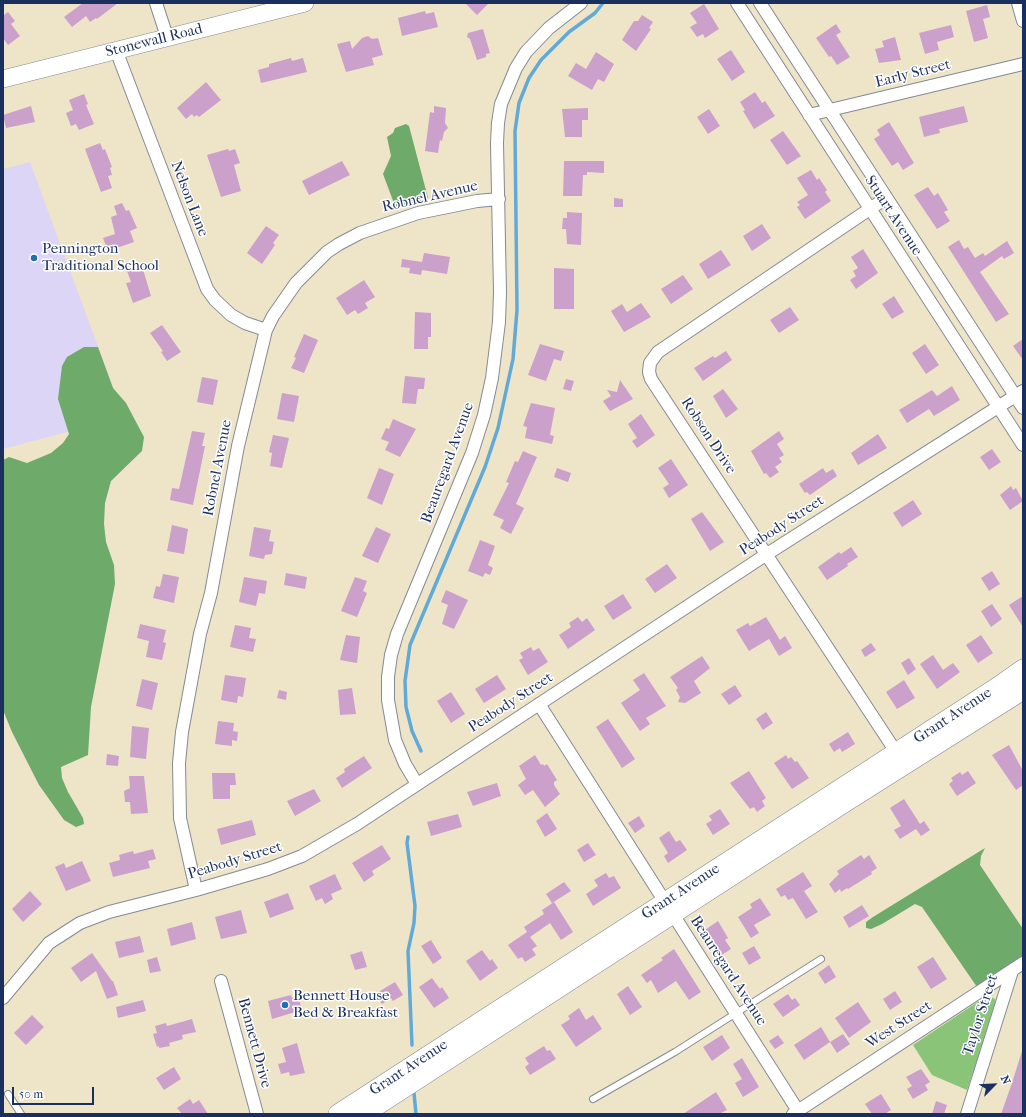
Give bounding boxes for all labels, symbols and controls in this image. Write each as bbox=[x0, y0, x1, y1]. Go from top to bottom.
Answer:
street label: Stonewall Road bbox=[104, 20, 204, 62]
street label: Early Street bbox=[873, 56, 953, 92]
street label: Nelson Lane bbox=[166, 159, 212, 239]
street label: Stuart Avenue bbox=[860, 173, 926, 259]
street label: Robnel Avenue bbox=[380, 177, 480, 217]
place label: Pennington Traditional School bbox=[42, 240, 159, 275]
marker: Pennington Traditional School bbox=[29, 253, 39, 263]
street label: Robson Drive bbox=[677, 394, 739, 478]
street label: Beauregard Avenue bbox=[418, 400, 478, 526]
street label: Robnel Avenue bbox=[200, 418, 236, 518]
street label: Peabody Street bbox=[736, 492, 828, 560]
street label: Peabody Street bbox=[465, 669, 557, 737]
street label: Grant Avenue bbox=[911, 684, 995, 748]
street label: Peabody Street bbox=[186, 838, 284, 884]
street label: Grant Avenue bbox=[639, 860, 723, 924]
street label: Beauregard Avenue bbox=[686, 913, 770, 1029]
street label: Taylor Street bbox=[959, 972, 1003, 1058]
place label: Bennett House Bed & Breakfast bbox=[293, 987, 398, 1022]
street label: Bennett Drive bbox=[233, 996, 275, 1090]
street label: West Street bbox=[863, 997, 935, 1053]
marker: Bennett House Bed & Breakfast bbox=[280, 1000, 290, 1010]
street label: Grant Avenue bbox=[367, 1036, 451, 1100]
north arrow bbox=[974, 1065, 1014, 1105]
text: N bbox=[998, 1073, 1013, 1086]
scale bar bbox=[14, 1079, 96, 1105]
text: 50 m bbox=[19, 1087, 43, 1101]

